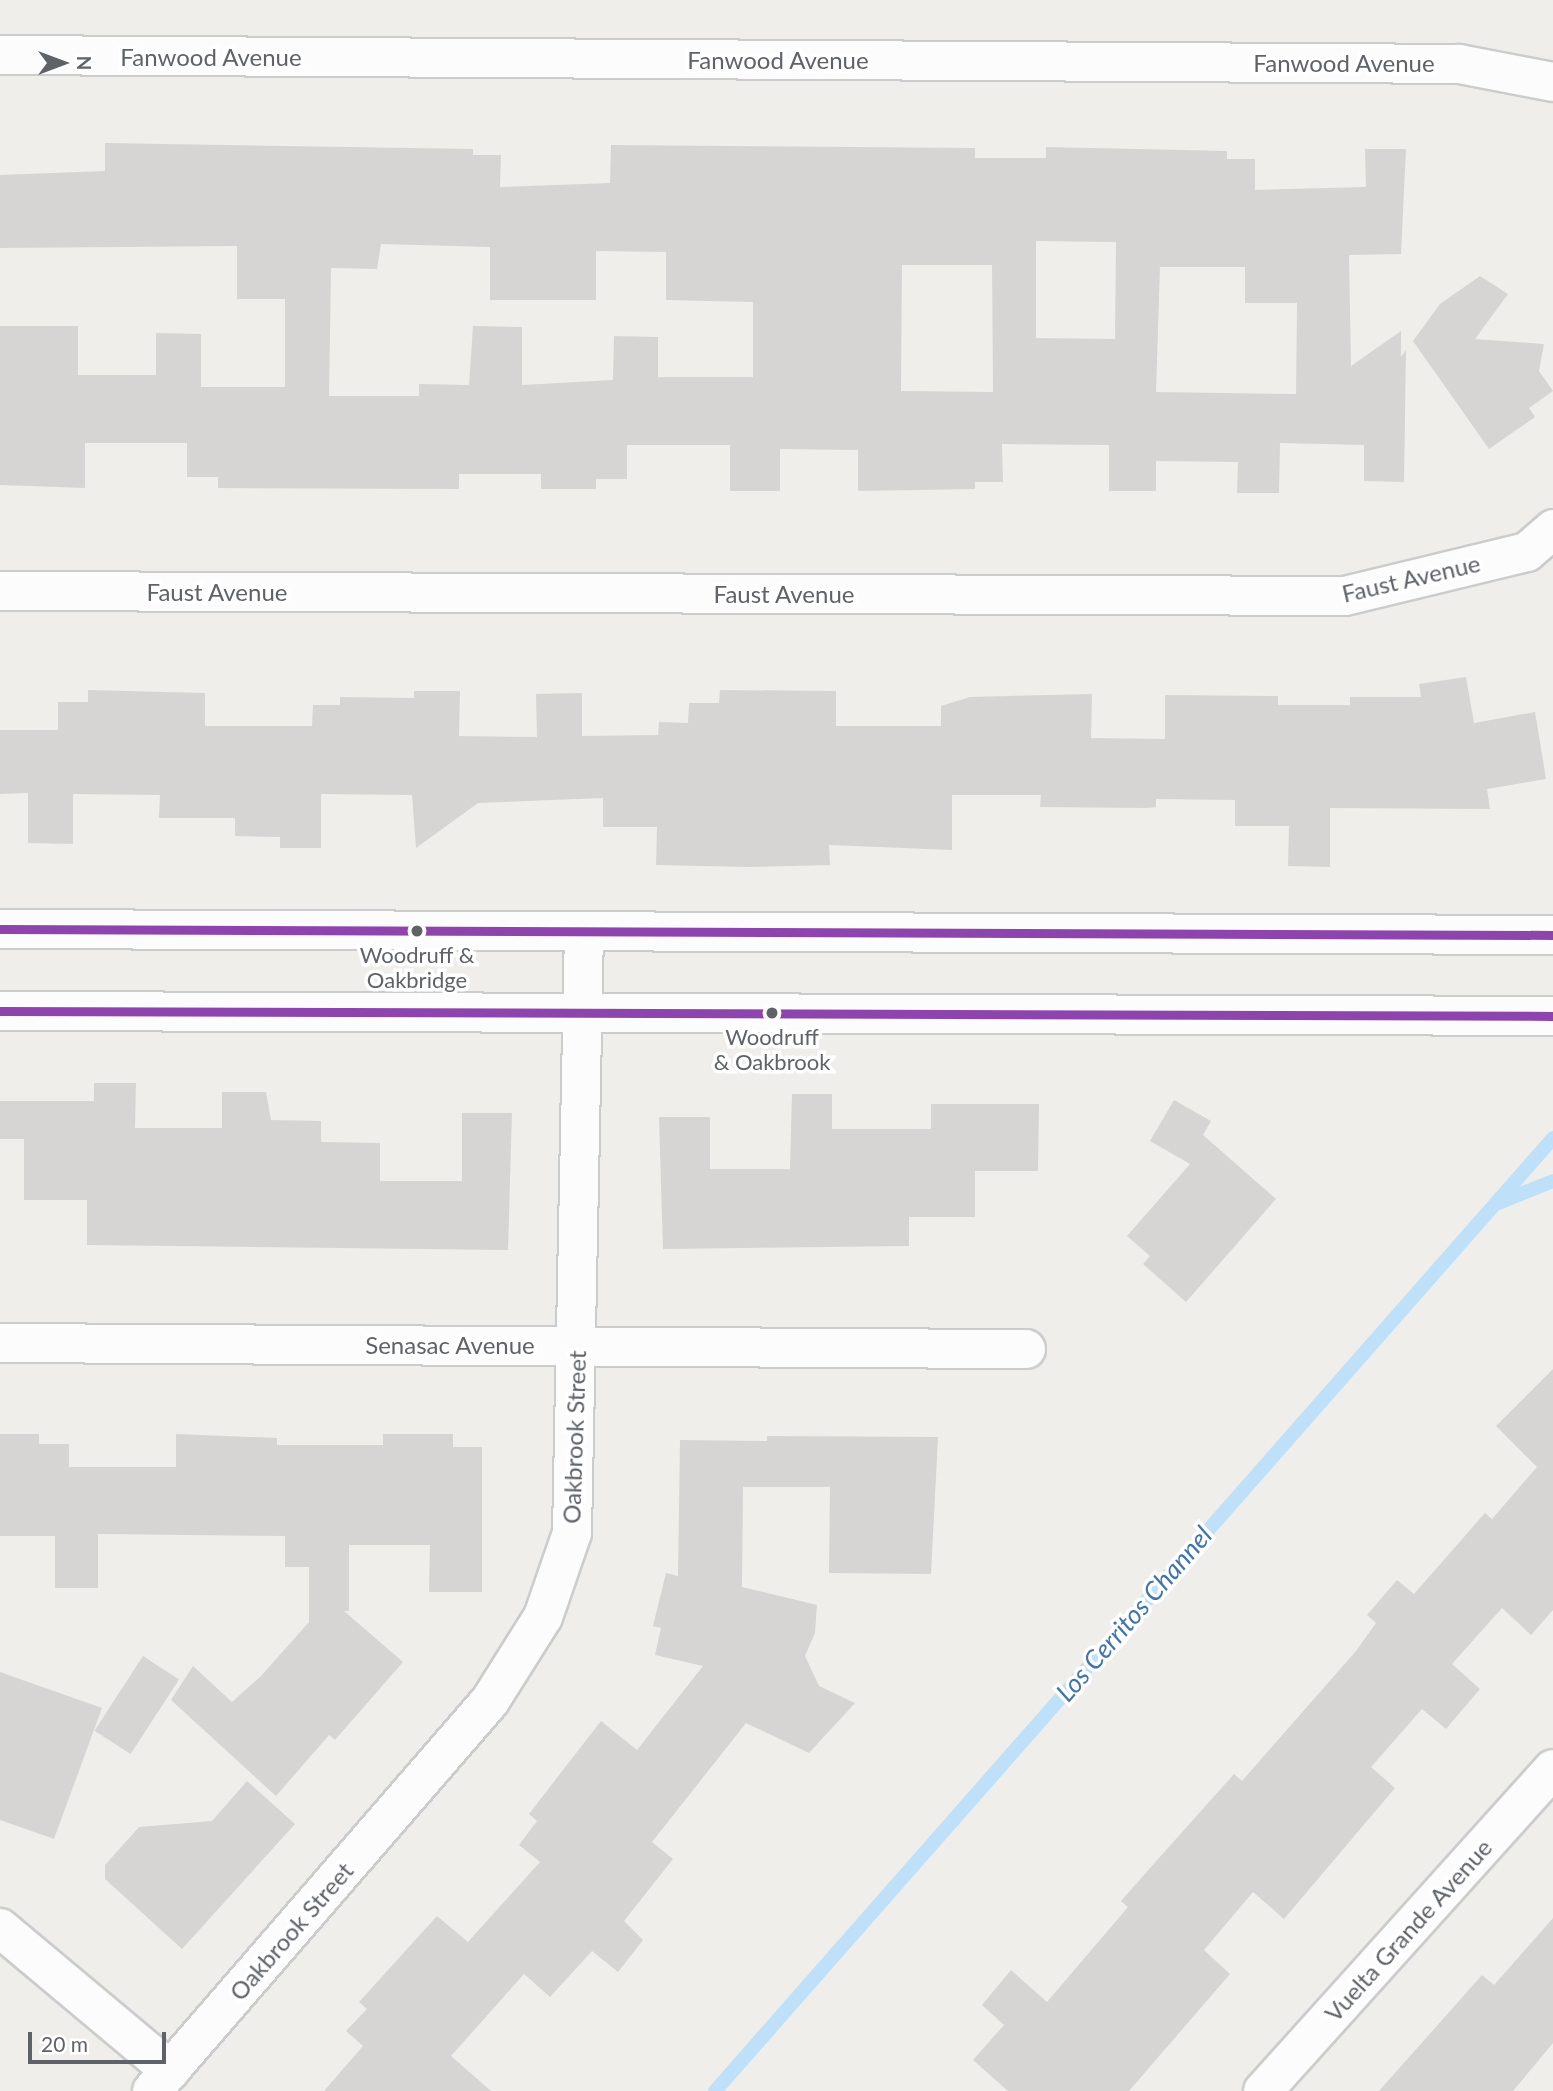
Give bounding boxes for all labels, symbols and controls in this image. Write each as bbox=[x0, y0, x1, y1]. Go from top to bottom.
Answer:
north arrow bbox=[28, 28, 98, 98]
street label: Fanwood Avenue bbox=[120, 43, 302, 71]
street label: Fanwood Avenue bbox=[687, 46, 869, 74]
street label: Fanwood Avenue bbox=[1253, 49, 1435, 77]
text: N bbox=[73, 56, 96, 70]
street label: Faust Avenue bbox=[1339, 548, 1483, 608]
street label: Faust Avenue bbox=[146, 578, 288, 606]
street label: Faust Avenue bbox=[713, 580, 855, 608]
marker: Woodruff & Oakbridge bbox=[410, 924, 424, 938]
place label: Woodruff & Oakbridge bbox=[359, 941, 475, 992]
marker: Woodruff & Oakbrook bbox=[765, 1006, 779, 1020]
place label: Woodruff & Oakbrook bbox=[714, 1023, 830, 1074]
street label: Senasac Avenue bbox=[365, 1331, 535, 1359]
street label: Oakbrook Street bbox=[557, 1350, 591, 1524]
water label: Los Cerritos Channel bbox=[1050, 1520, 1218, 1708]
street label: Vuelta Grande Avenue bbox=[1318, 1833, 1498, 2027]
street label: Oakbrook Street bbox=[223, 1856, 359, 2006]
scale bar bbox=[32, 2018, 170, 2062]
text: 20 m bbox=[41, 2031, 88, 2056]

